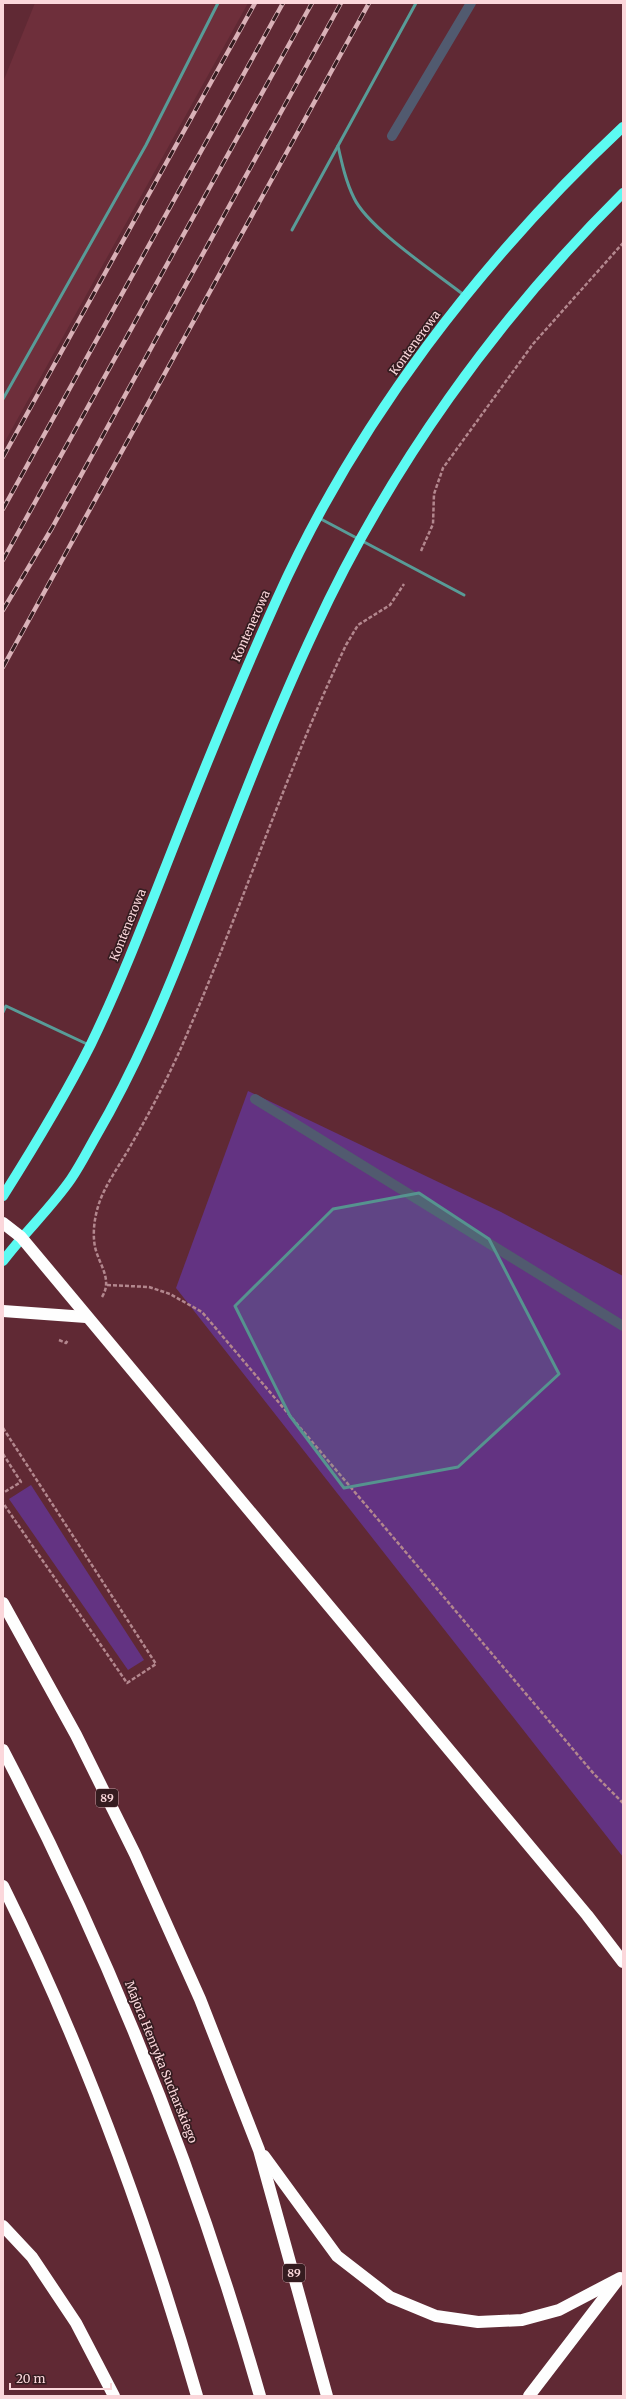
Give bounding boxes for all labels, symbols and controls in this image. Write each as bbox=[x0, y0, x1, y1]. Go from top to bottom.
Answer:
street label: Kontenerowa bbox=[386, 307, 444, 378]
street label: Kontenerowa bbox=[228, 587, 273, 664]
street label: Kontenerowa bbox=[106, 886, 149, 963]
road number: 89 bbox=[96, 1789, 118, 1807]
street label: Majora Henryka Sucharskiego bbox=[122, 1978, 201, 2145]
road number: 89 bbox=[283, 2264, 305, 2282]
scale bar bbox=[10, 2365, 111, 2391]
text: 20 m bbox=[16, 2371, 45, 2386]

